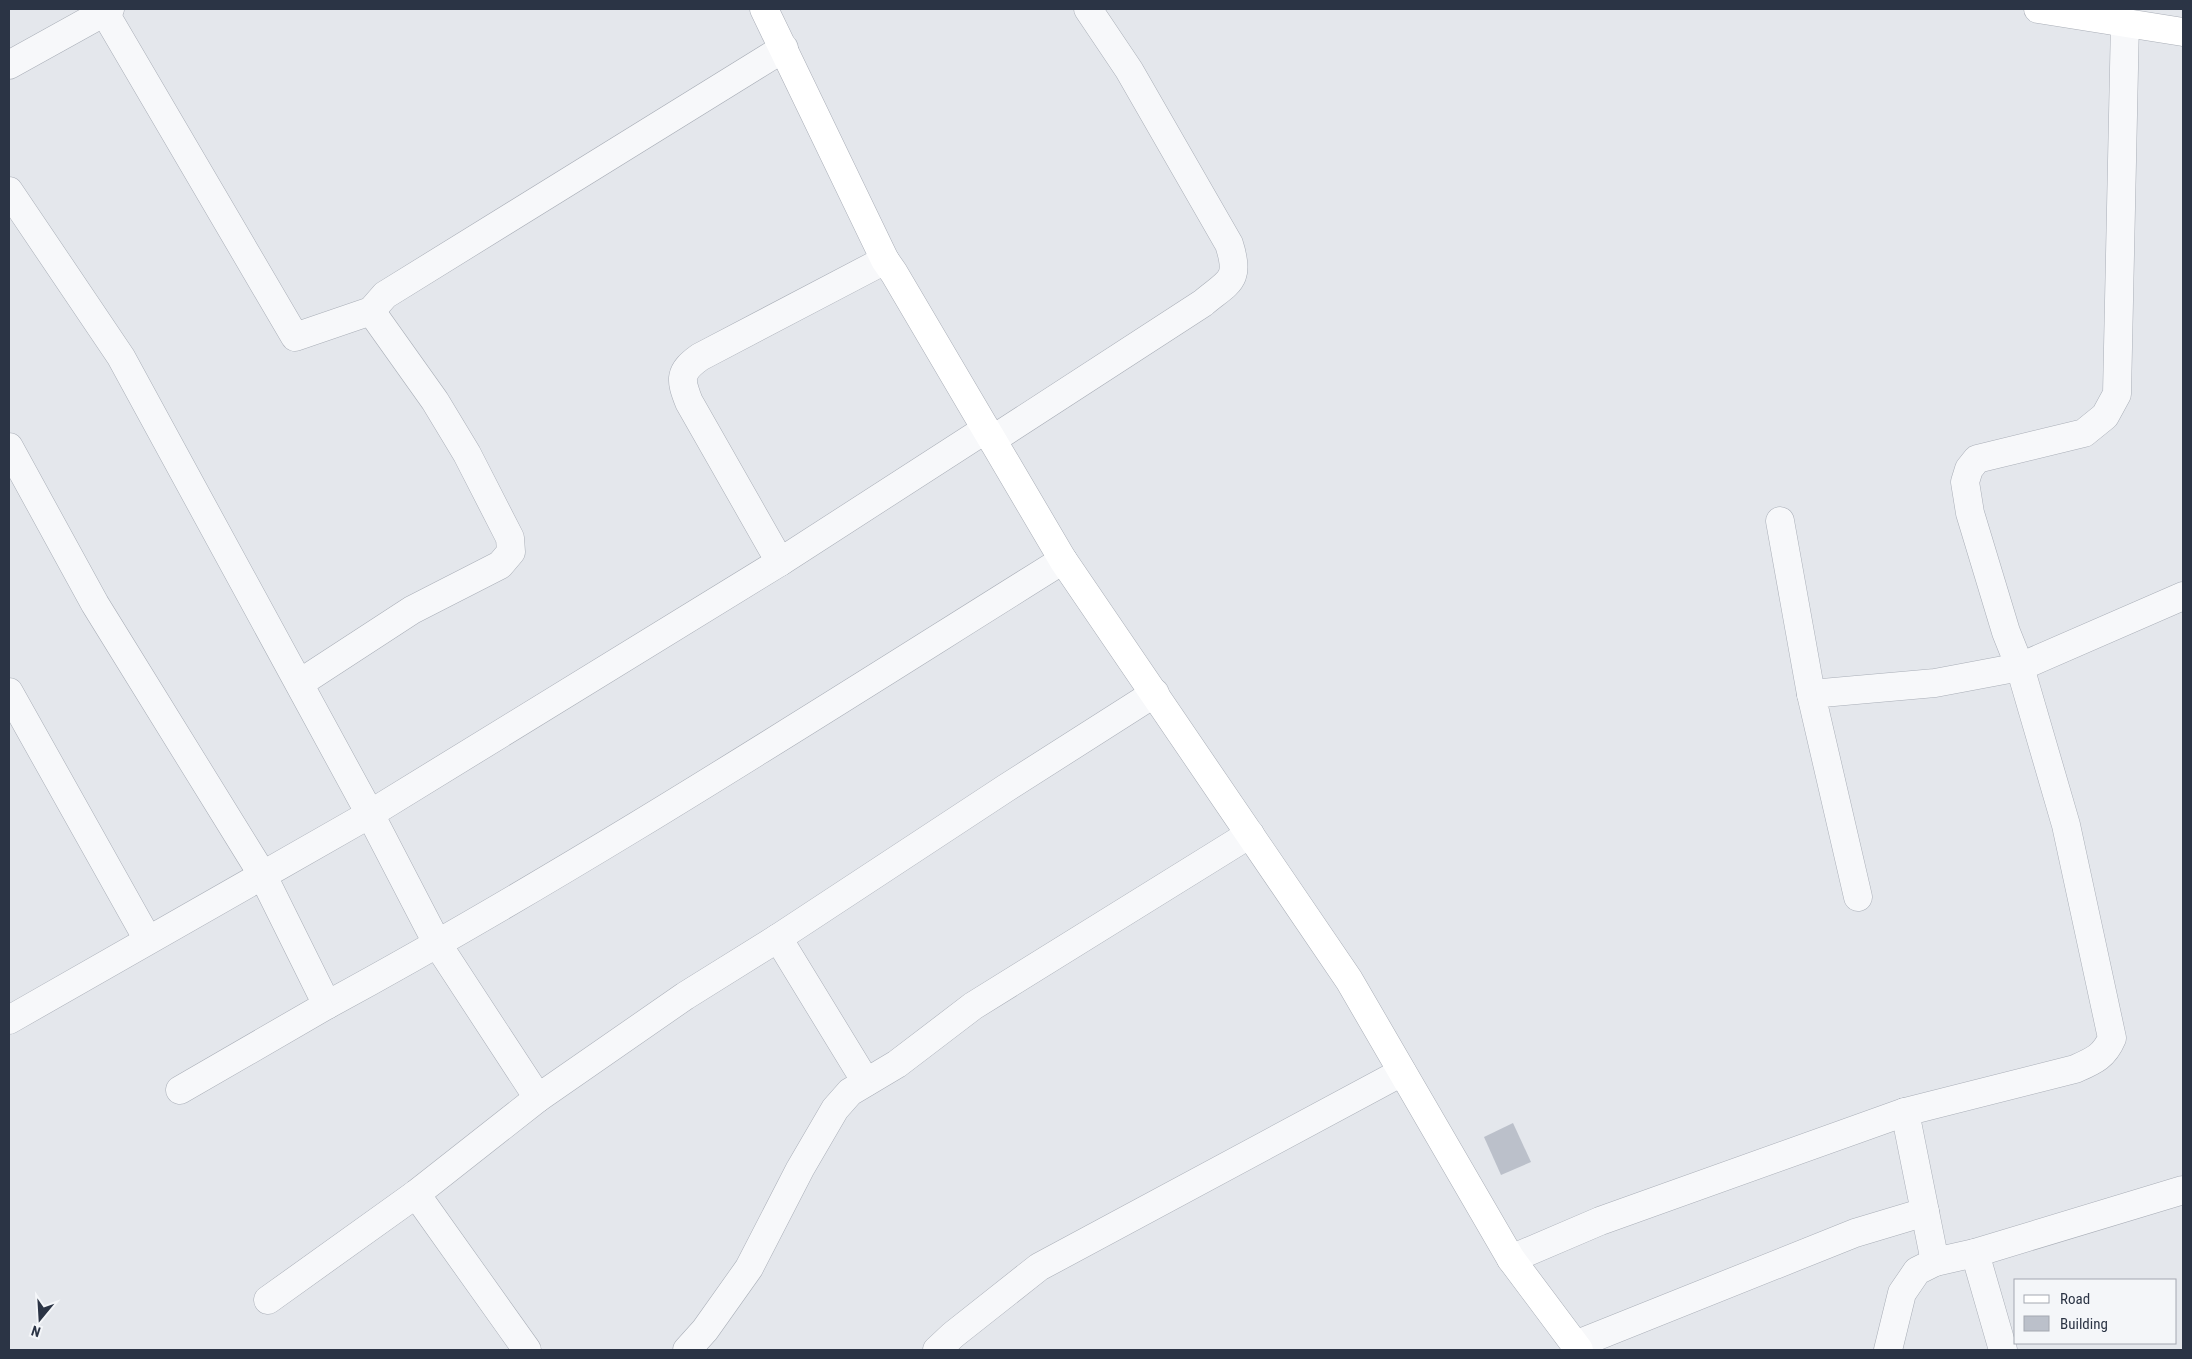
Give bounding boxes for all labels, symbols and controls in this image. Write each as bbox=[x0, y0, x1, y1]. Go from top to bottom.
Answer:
legend bbox=[2014, 1279, 2177, 1344]
text: Road bbox=[2060, 1290, 2090, 1308]
north arrow bbox=[15, 1294, 65, 1344]
text: Building bbox=[2060, 1315, 2108, 1333]
text: N bbox=[29, 1322, 43, 1340]

